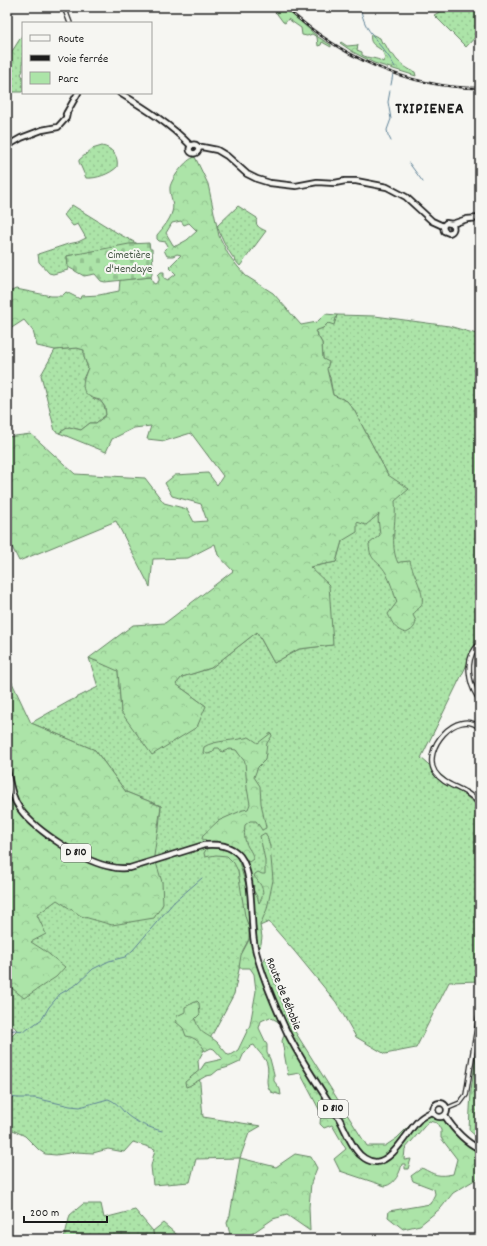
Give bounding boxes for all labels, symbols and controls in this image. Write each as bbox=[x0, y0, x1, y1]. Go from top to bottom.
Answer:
legend bbox=[22, 22, 152, 94]
text: Route bbox=[58, 31, 84, 48]
text: Voie ferrée bbox=[58, 51, 108, 68]
text: Parc bbox=[58, 71, 79, 88]
district label: TXIPIENEA bbox=[395, 98, 465, 121]
park label: Cimetière d'Hendaye bbox=[106, 247, 152, 278]
road number: D 810 bbox=[61, 844, 91, 862]
street label: Route de Béhobie bbox=[261, 955, 305, 1033]
road number: D 810 bbox=[318, 1100, 348, 1118]
scale bar bbox=[24, 1198, 107, 1224]
text: 200 m bbox=[30, 1205, 59, 1222]

